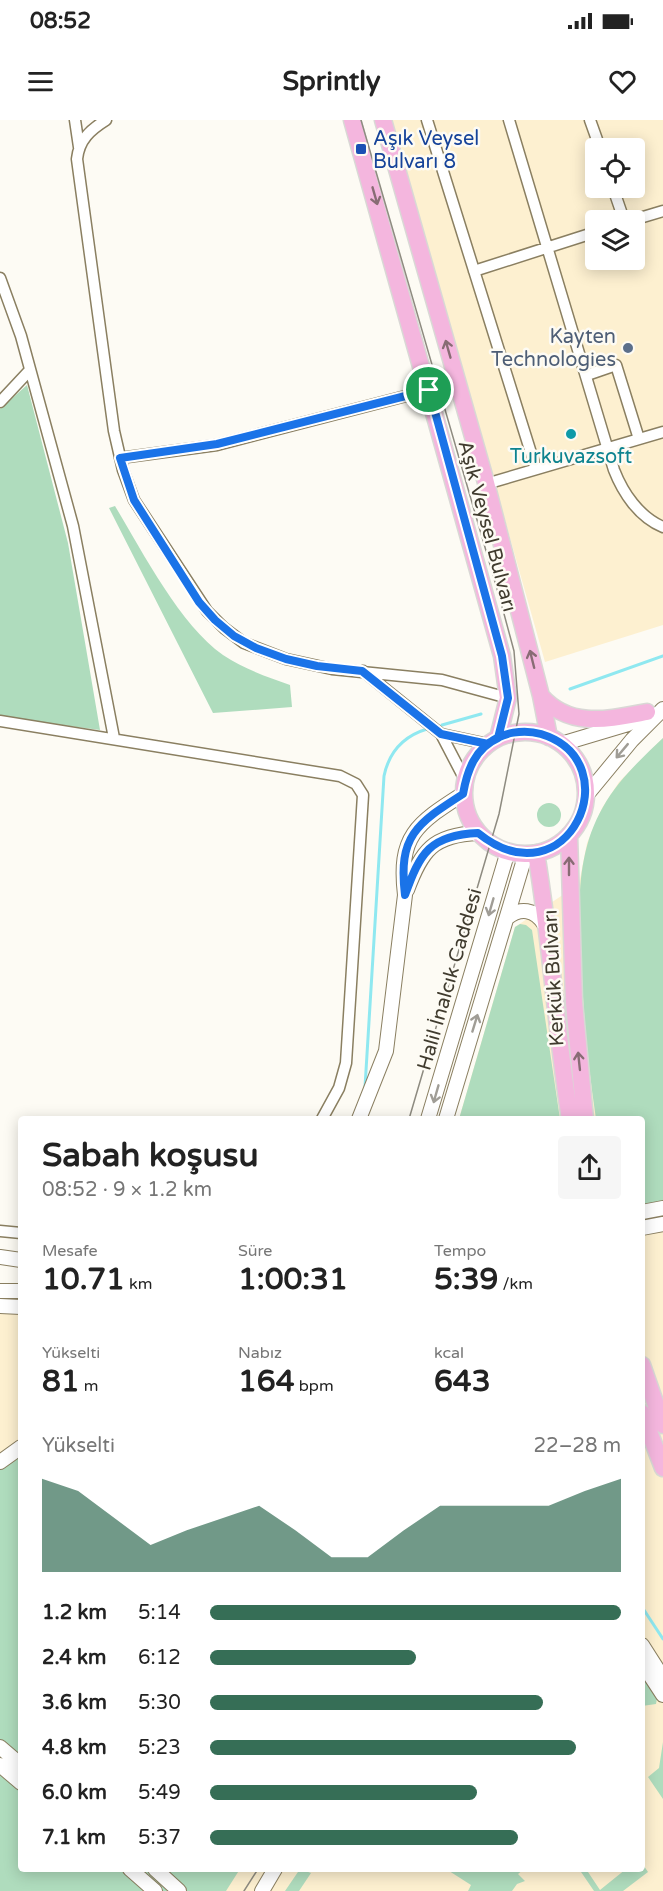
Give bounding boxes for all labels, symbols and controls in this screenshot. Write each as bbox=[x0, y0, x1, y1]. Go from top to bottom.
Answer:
text: 08:52 bbox=[30, 8, 91, 34]
icon: menu bbox=[24, 65, 57, 98]
text: Sprintly bbox=[282, 65, 381, 98]
icon: heart bbox=[606, 65, 639, 98]
place label: Aşık Veysel Bulvarı 8 bbox=[373, 127, 479, 174]
map controls bbox=[585, 138, 645, 270]
button: locate bbox=[585, 138, 645, 198]
marker: Aşık Veysel Bulvarı 8 bbox=[354, 142, 368, 156]
one-way arrow bbox=[369, 186, 381, 205]
button: layers bbox=[585, 210, 645, 270]
place label: Kayten Technologies bbox=[491, 325, 616, 372]
one-way arrow bbox=[442, 340, 453, 359]
marker: Kayten Technologies bbox=[621, 341, 635, 355]
pin bbox=[403, 364, 454, 415]
icon: arrive bbox=[412, 373, 445, 406]
marker: Turkuvazsoft bbox=[564, 427, 578, 441]
street label: Aşık Veysel Bulvarı bbox=[453, 438, 521, 615]
place label: Turkuvazsoft bbox=[510, 445, 633, 469]
one-way arrow bbox=[525, 650, 537, 669]
one-way arrow bbox=[616, 743, 629, 759]
one-way arrow bbox=[563, 857, 575, 877]
street label: Halil İnalcık Caddesi bbox=[412, 885, 487, 1073]
one-way arrow bbox=[485, 897, 496, 916]
street label: Kerkük Bulvarı bbox=[538, 909, 570, 1047]
one-way arrow bbox=[470, 1014, 481, 1033]
one-way arrow bbox=[573, 1051, 584, 1071]
one-way arrow bbox=[430, 1084, 441, 1103]
text: Sabah koşusu bbox=[42, 1136, 259, 1175]
button: share bbox=[558, 1136, 621, 1199]
text: 08:52 · 9 × 1.2 km bbox=[42, 1178, 212, 1202]
text: Mesafe bbox=[42, 1241, 97, 1261]
text: Süre bbox=[238, 1241, 272, 1261]
text: Tempo bbox=[434, 1241, 486, 1261]
text: 10.71 bbox=[42, 1261, 125, 1298]
text: 1:00:31 bbox=[238, 1261, 348, 1298]
text: 5:39 bbox=[434, 1261, 498, 1298]
text: km bbox=[125, 1274, 152, 1294]
text: /km bbox=[498, 1274, 533, 1294]
text: Yükselti bbox=[42, 1343, 100, 1363]
text: Nabız bbox=[238, 1343, 282, 1363]
text: kcal bbox=[434, 1343, 464, 1363]
text: 81 bbox=[42, 1363, 80, 1400]
text: 164 bbox=[238, 1363, 295, 1400]
text: 643 bbox=[434, 1363, 491, 1400]
text: m bbox=[80, 1376, 99, 1396]
text: bpm bbox=[295, 1376, 334, 1396]
text: Yükselti bbox=[42, 1434, 115, 1458]
text: 22–28 m bbox=[534, 1434, 621, 1458]
text: 1.2 km bbox=[42, 1601, 107, 1625]
text: 5:14 bbox=[138, 1601, 181, 1625]
text: 2.4 km bbox=[42, 1646, 106, 1670]
text: 6:12 bbox=[138, 1646, 181, 1670]
text: 3.6 km bbox=[42, 1691, 107, 1715]
text: 5:30 bbox=[138, 1691, 181, 1715]
text: 4.8 km bbox=[42, 1736, 107, 1760]
text: 5:23 bbox=[138, 1736, 181, 1760]
text: 6.0 km bbox=[42, 1781, 107, 1805]
text: 5:49 bbox=[138, 1781, 181, 1805]
text: 7.1 km bbox=[42, 1826, 106, 1850]
text: 5:37 bbox=[138, 1826, 181, 1850]

